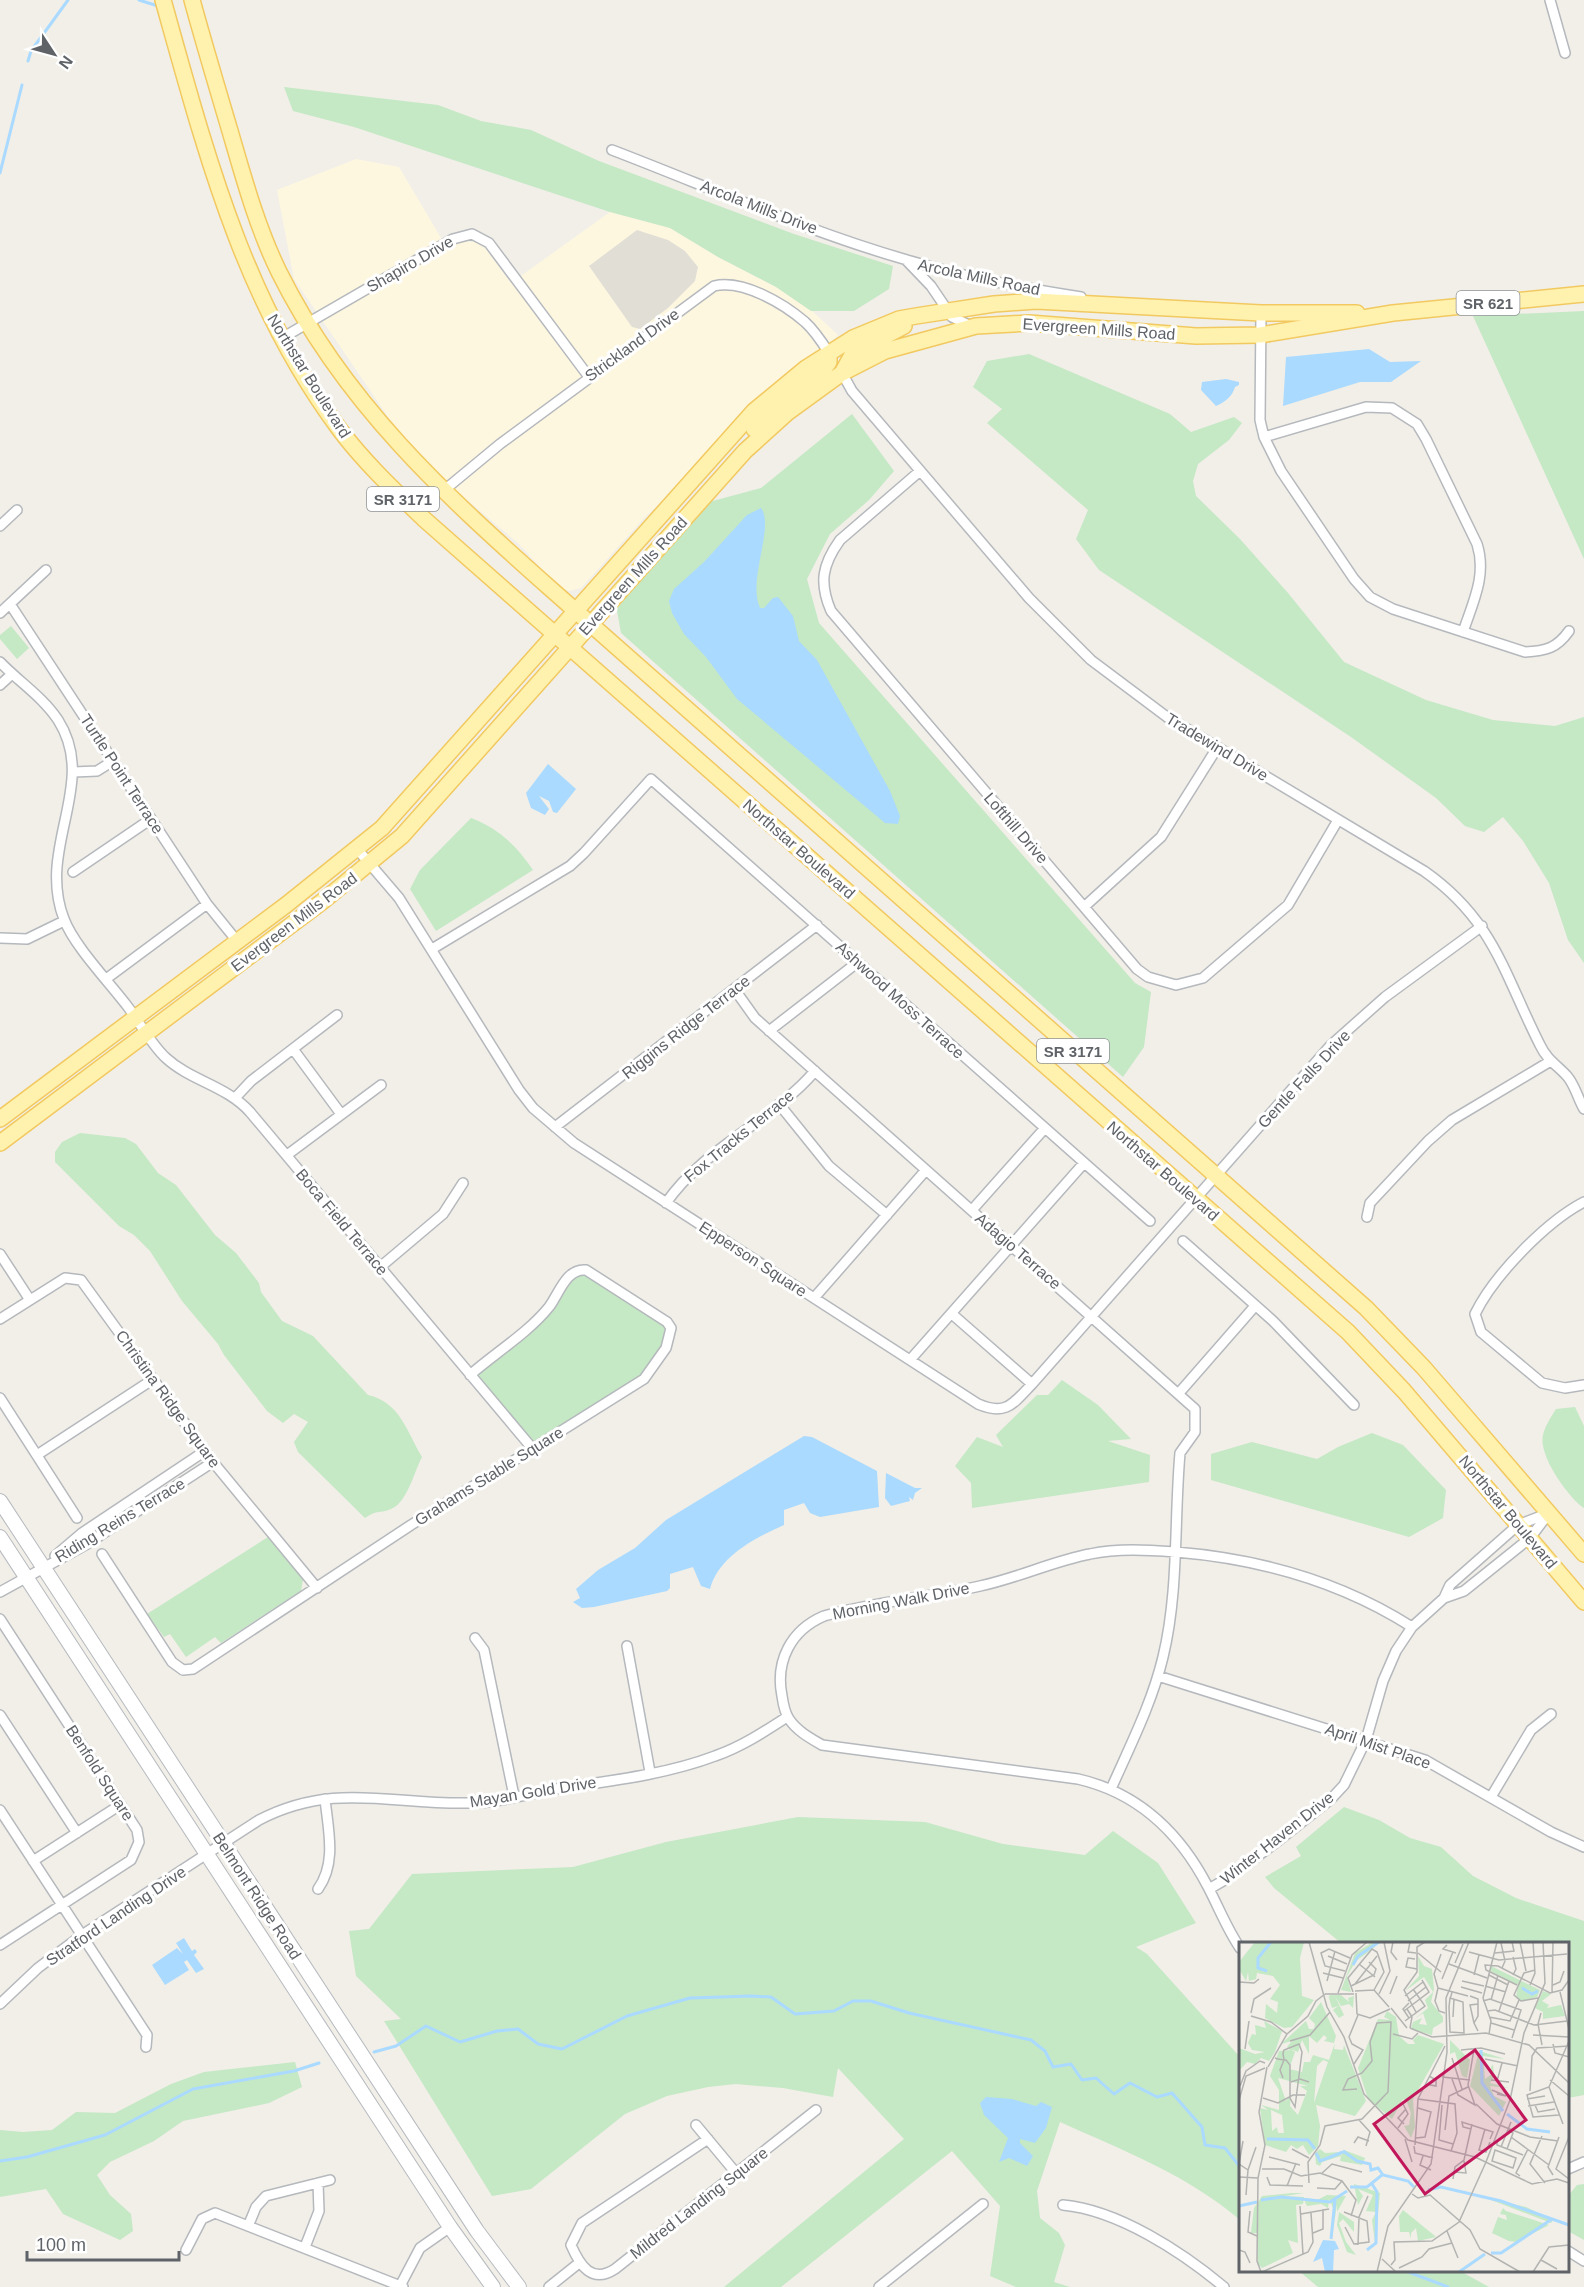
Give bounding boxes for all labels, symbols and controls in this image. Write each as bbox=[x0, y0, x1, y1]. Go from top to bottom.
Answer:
north arrow bbox=[24, 24, 84, 84]
text: N bbox=[55, 53, 76, 72]
street label: Arcola Mills Drive bbox=[698, 177, 820, 237]
street label: Shapiro Drive bbox=[364, 232, 456, 296]
street label: Arcola Mills Road bbox=[916, 256, 1042, 298]
road number: SR 621 bbox=[1456, 291, 1520, 315]
street label: Strickland Drive bbox=[582, 305, 682, 385]
street label: Northstar Boulevard bbox=[264, 311, 354, 441]
street label: Evergreen Mills Road bbox=[1022, 315, 1176, 343]
road number: SR 3171 bbox=[367, 487, 439, 511]
street label: Evergreen Mills Road bbox=[576, 513, 690, 639]
street label: Tradewind Drive bbox=[1163, 710, 1271, 784]
street label: Turtle Point Terrace bbox=[77, 711, 167, 837]
street label: Lofthill Drive bbox=[981, 789, 1051, 867]
street label: Northstar Boulevard bbox=[740, 796, 858, 902]
street label: Evergreen Mills Road bbox=[228, 869, 360, 975]
street label: Ashwood Moss Terrace bbox=[833, 938, 967, 1062]
street label: Riggins Ridge Terrace bbox=[619, 972, 753, 1082]
street label: Gentle Falls Drive bbox=[1254, 1027, 1354, 1131]
road number: SR 3171 bbox=[1037, 1039, 1109, 1063]
street label: Fox Tracks Terrace bbox=[681, 1087, 797, 1185]
street label: Northstar Boulevard bbox=[1104, 1118, 1222, 1224]
street label: Boca Field Terrace bbox=[293, 1166, 391, 1279]
street label: Adagio Terrace bbox=[972, 1209, 1064, 1293]
street label: Epperson Square bbox=[696, 1218, 810, 1300]
street label: Christina Ridge Square bbox=[113, 1327, 224, 1471]
street label: Grahams Stable Square bbox=[412, 1423, 566, 1529]
street label: Northstar Boulevard bbox=[1456, 1452, 1560, 1572]
street label: Riding Reins Terrace bbox=[52, 1474, 188, 1565]
street label: Morning Walk Drive bbox=[831, 1579, 971, 1623]
street label: April Mist Place bbox=[1323, 1720, 1433, 1772]
street label: Benfold Square bbox=[63, 1722, 137, 1824]
street label: Mayan Gold Drive bbox=[468, 1774, 598, 1810]
street label: Winter Haven Drive bbox=[1217, 1789, 1337, 1887]
street label: Belmont Ridge Road bbox=[210, 1829, 304, 1963]
street label: Stratford Landing Drive bbox=[43, 1863, 189, 1969]
inset map bbox=[1239, 1942, 1569, 2272]
street label: Mildred Landing Square bbox=[627, 2144, 771, 2262]
scale bar bbox=[27, 2224, 178, 2262]
text: 100 m bbox=[36, 2235, 86, 2255]

